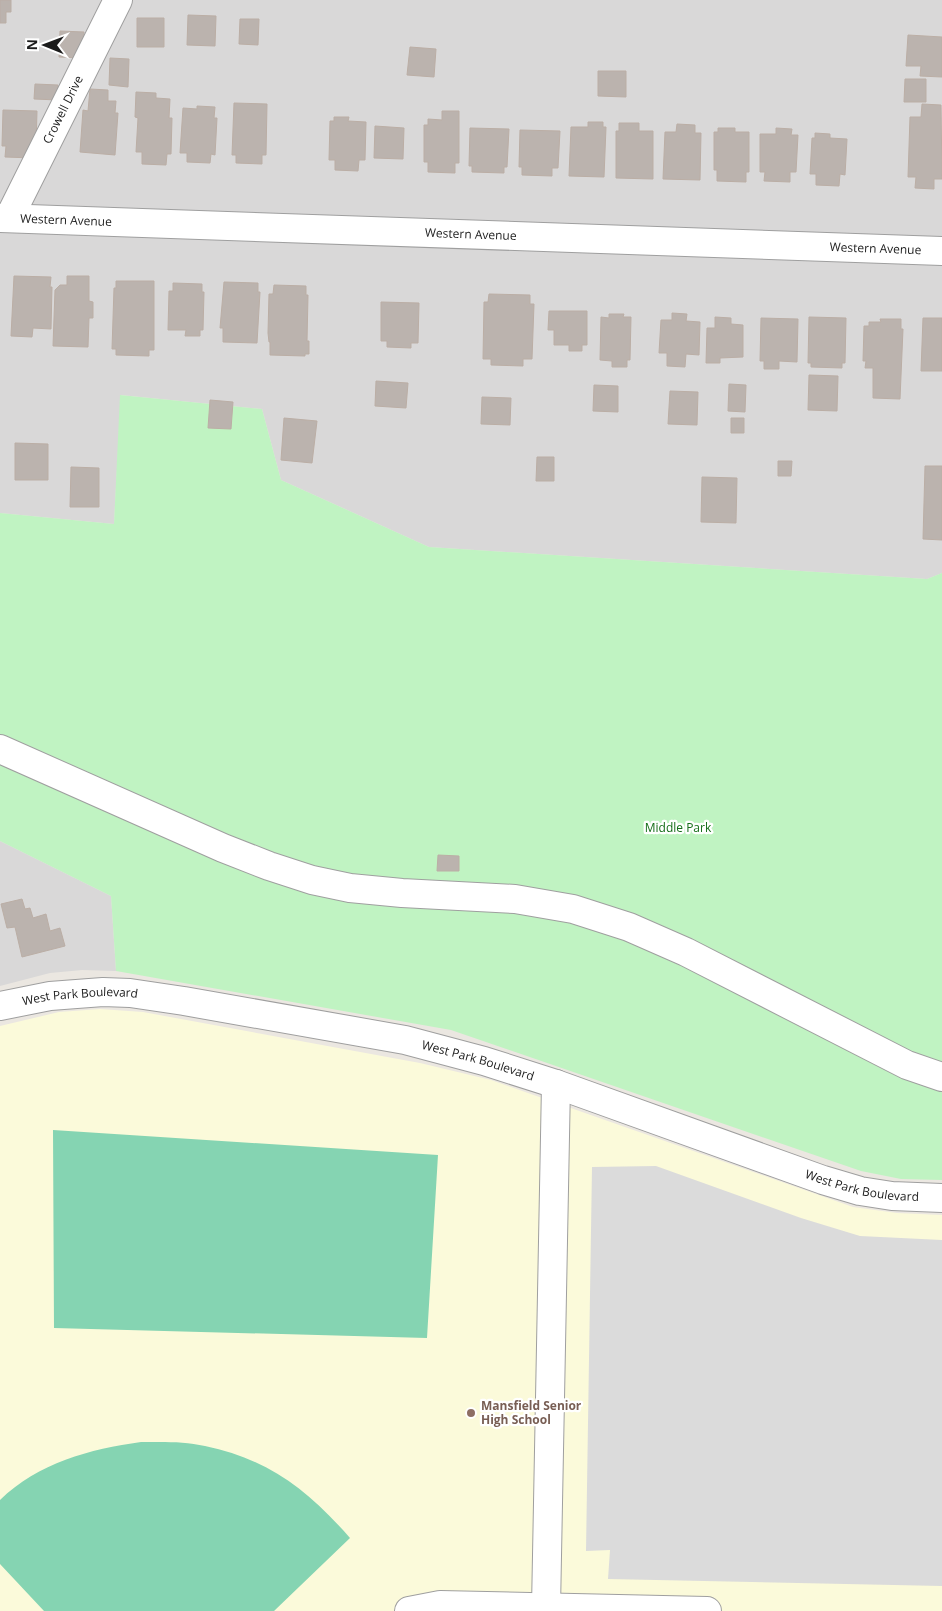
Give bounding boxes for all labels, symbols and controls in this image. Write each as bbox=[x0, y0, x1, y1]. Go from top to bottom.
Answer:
north arrow bbox=[20, 20, 70, 70]
text: N bbox=[22, 39, 41, 51]
street label: Crowell Drive bbox=[38, 72, 87, 147]
street label: Western Avenue bbox=[20, 210, 112, 230]
street label: Western Avenue bbox=[425, 224, 517, 244]
street label: Western Avenue bbox=[829, 238, 922, 258]
park label: Middle Park bbox=[645, 819, 712, 836]
street label: West Park Boulevard bbox=[21, 983, 139, 1009]
street label: West Park Boulevard bbox=[420, 1036, 536, 1085]
street label: West Park Boulevard bbox=[803, 1165, 919, 1205]
place label: Mansfield Senior High School bbox=[481, 1397, 582, 1428]
marker: Mansfield Senior High School bbox=[465, 1407, 477, 1419]

